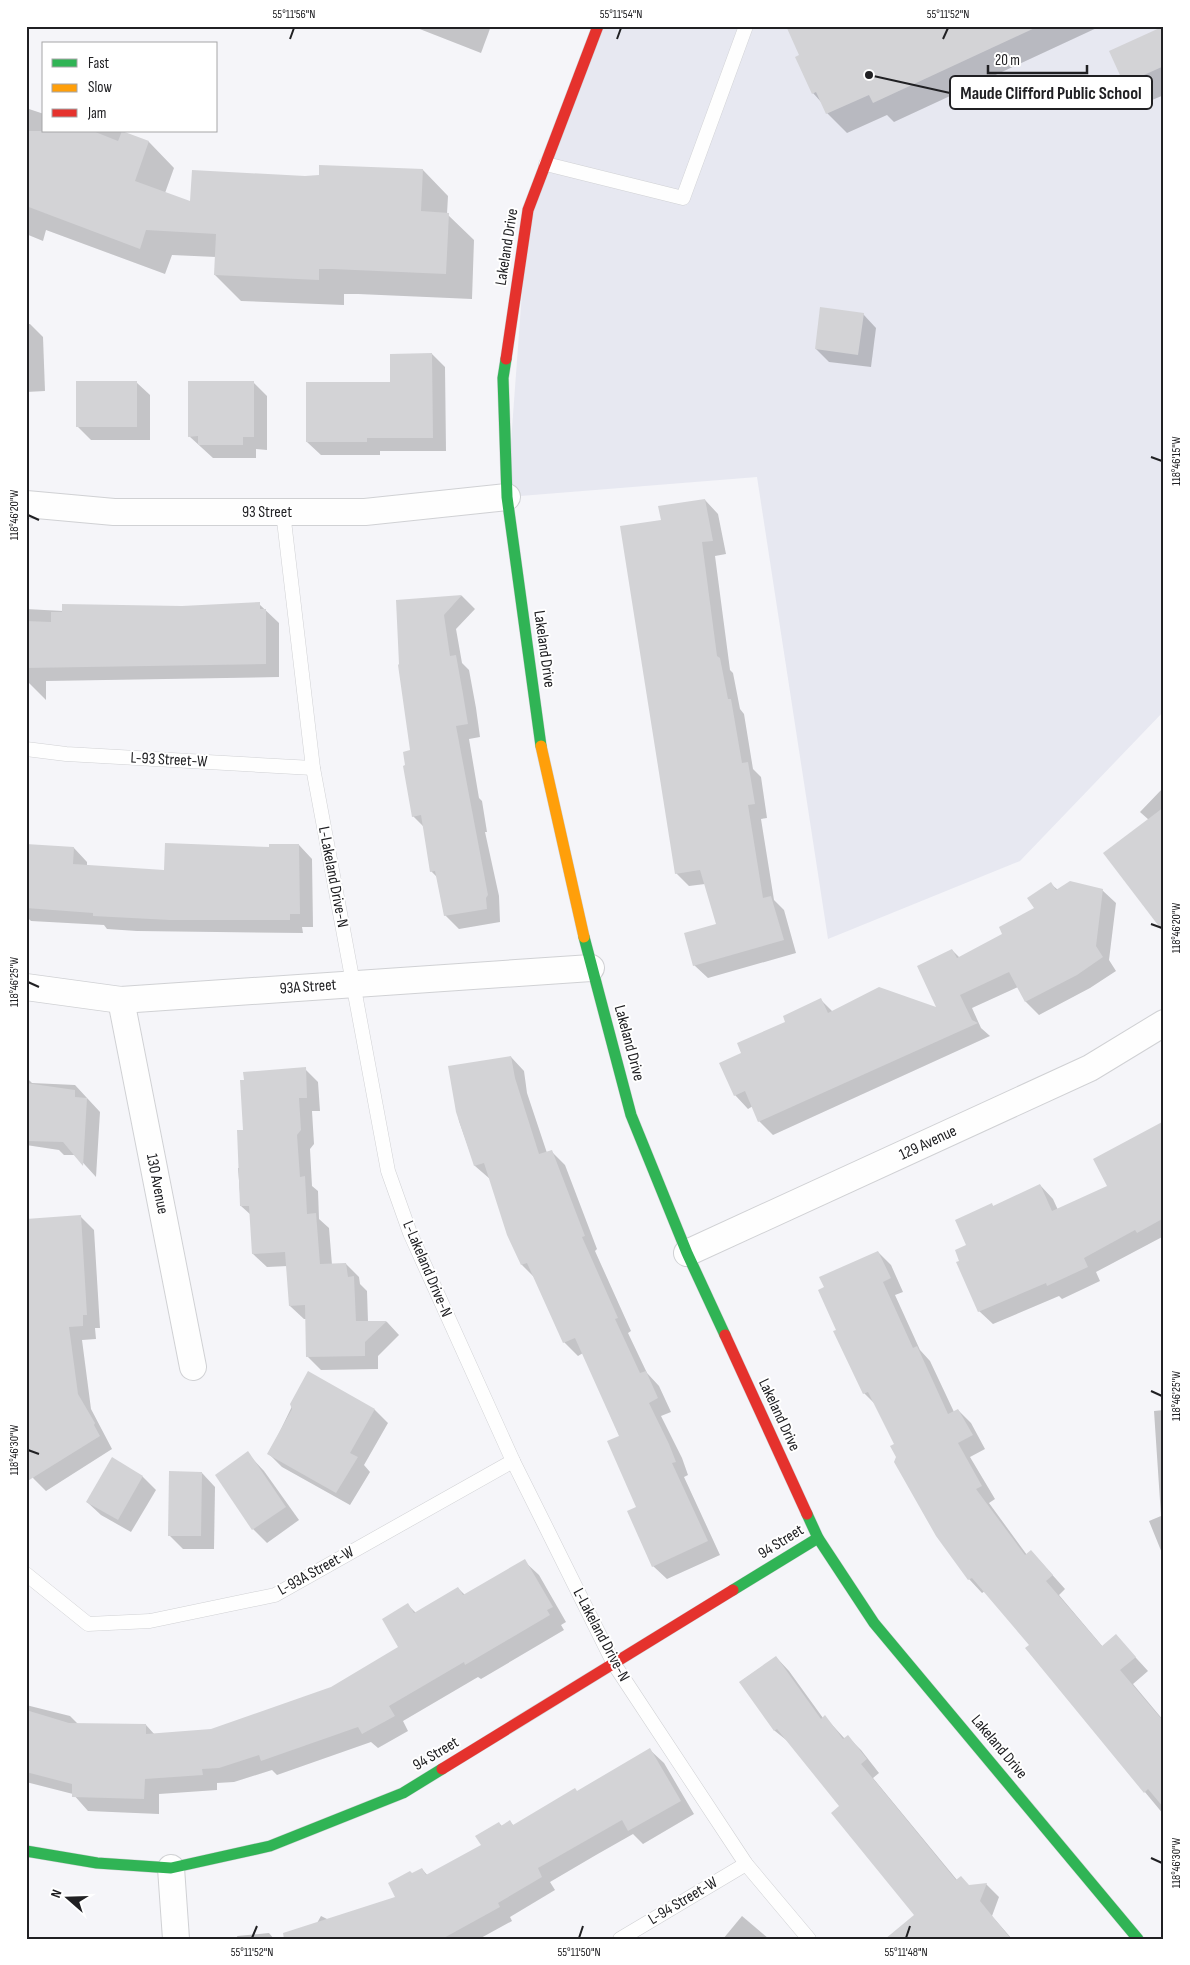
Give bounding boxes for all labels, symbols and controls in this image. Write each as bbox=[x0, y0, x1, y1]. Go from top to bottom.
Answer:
text: 55°11'56"N bbox=[273, 7, 315, 22]
text: 55°11'54"N bbox=[600, 7, 642, 22]
text: 55°11'52"N bbox=[927, 7, 969, 22]
legend bbox=[42, 42, 218, 132]
scale bar bbox=[988, 42, 1086, 74]
text: 20 m bbox=[995, 51, 1020, 70]
text: Fast bbox=[88, 54, 110, 73]
callout: Maude Clifford Public School bbox=[950, 76, 1152, 109]
text: Slow bbox=[88, 78, 112, 97]
text: Maude Clifford Public School bbox=[960, 83, 1142, 104]
text: Jam bbox=[87, 104, 106, 123]
street label: Lakeland Drive bbox=[492, 207, 522, 287]
text: 118°46'15"W bbox=[1169, 436, 1184, 486]
text: 118°46'20"W bbox=[7, 490, 22, 540]
street label: 93 Street bbox=[242, 503, 292, 522]
street label: Lakeland Drive bbox=[529, 609, 559, 689]
street label: L-93 Street-W bbox=[130, 748, 209, 772]
street label: L-Lakeland Drive-N bbox=[314, 825, 352, 929]
text: 118°46'20"W bbox=[1169, 903, 1184, 953]
text: 118°46'25"W bbox=[7, 957, 22, 1007]
street label: 93A Street bbox=[279, 976, 337, 998]
street label: Lakeland Drive bbox=[610, 1003, 648, 1083]
street label: 129 Avenue bbox=[896, 1121, 960, 1165]
street label: 130 Avenue bbox=[142, 1152, 172, 1216]
street label: L-Lakeland Drive-N bbox=[398, 1218, 456, 1320]
text: 118°46'25"W bbox=[1169, 1371, 1184, 1421]
street label: Lakeland Drive bbox=[754, 1376, 804, 1454]
text: 118°46'30"W bbox=[7, 1425, 22, 1475]
street label: 94 Street bbox=[755, 1521, 807, 1563]
street label: L-93A Street-W bbox=[275, 1542, 358, 1600]
street label: L-Lakeland Drive-N bbox=[569, 1585, 633, 1685]
street label: Lakeland Drive bbox=[967, 1711, 1031, 1783]
street label: 94 Street bbox=[410, 1733, 462, 1775]
text: 118°46'30"W bbox=[1169, 1838, 1184, 1888]
north arrow bbox=[42, 1872, 92, 1922]
street label: L-94 Street-W bbox=[645, 1873, 721, 1929]
text: N bbox=[47, 1887, 66, 1900]
text: 55°11'52"N bbox=[231, 1945, 273, 1960]
text: 55°11'50"N bbox=[557, 1945, 601, 1960]
text: 55°11'48"N bbox=[884, 1945, 928, 1960]

